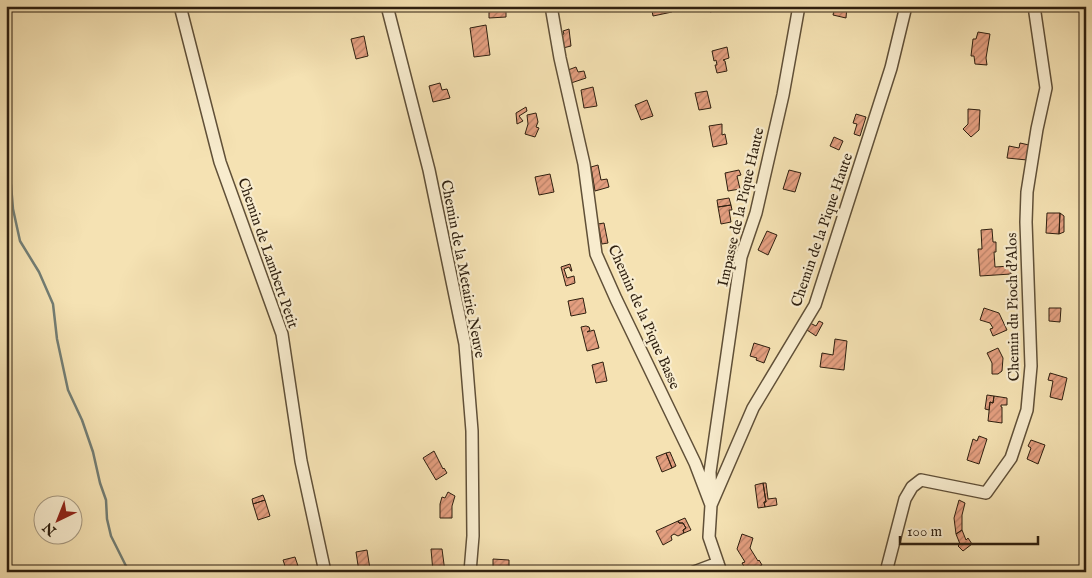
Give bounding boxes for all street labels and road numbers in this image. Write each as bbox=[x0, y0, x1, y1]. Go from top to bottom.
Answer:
street label: Impasse de la Pique Haute bbox=[713, 126, 769, 288]
street label: Chemin de la Pique Haute bbox=[787, 150, 857, 309]
street label: Chemin de Lambert Petit bbox=[233, 175, 303, 331]
street label: Chemin de la Metairie Neuve bbox=[436, 178, 490, 360]
street label: Chemin du Pioch d'Alos bbox=[1002, 232, 1024, 382]
street label: Chemin de la Pique Basse bbox=[604, 242, 685, 392]

